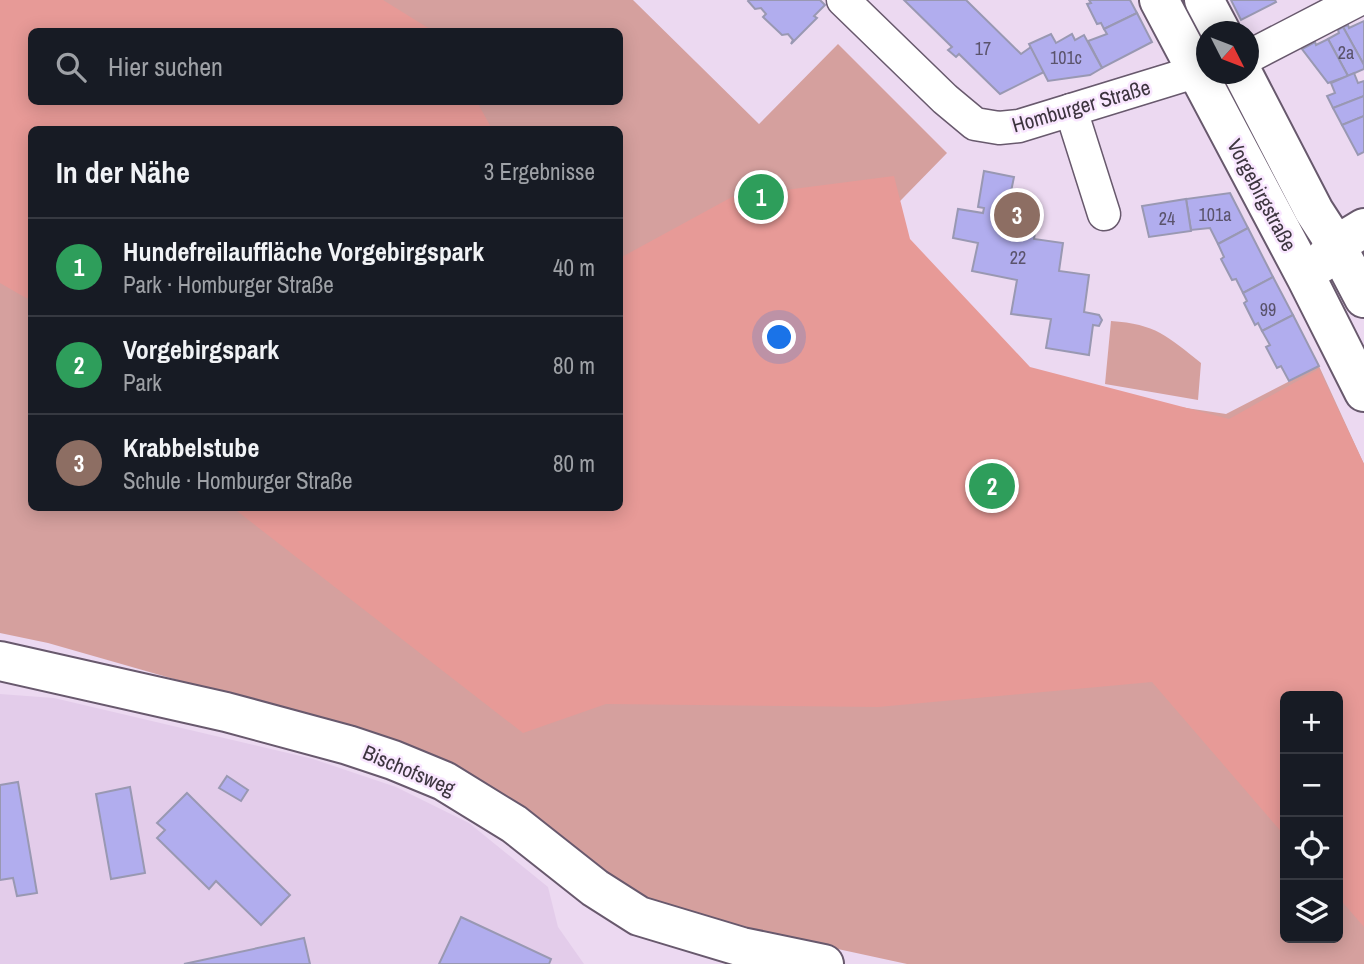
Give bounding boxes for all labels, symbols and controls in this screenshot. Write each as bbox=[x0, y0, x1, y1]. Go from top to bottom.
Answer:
north arrow bbox=[1196, 21, 1259, 84]
search box bbox=[28, 28, 623, 105]
house number: 17 bbox=[975, 36, 991, 61]
house number: 2a bbox=[1338, 40, 1354, 65]
house number: 101c bbox=[1050, 45, 1082, 70]
icon: search bbox=[52, 48, 90, 86]
text: Hier suchen bbox=[108, 49, 223, 84]
street label: Homburger Straße bbox=[1008, 72, 1154, 140]
street label: Vorgebirgstraße bbox=[1220, 134, 1304, 256]
text: In der Nähe bbox=[56, 152, 190, 192]
text: 3 Ergebnisse bbox=[484, 156, 595, 187]
pin: 1 bbox=[738, 171, 784, 223]
pin: 3 bbox=[994, 189, 1040, 241]
house number: 101a bbox=[1199, 202, 1231, 227]
house number: 24 bbox=[1159, 206, 1175, 231]
text: Hundefreilauffläche Vorgebirgspark bbox=[123, 234, 484, 269]
house number: 22 bbox=[1010, 245, 1026, 270]
text: 1 bbox=[74, 252, 84, 283]
text: 40 m bbox=[553, 252, 595, 283]
text: Park · Homburger Straße bbox=[123, 269, 334, 300]
house number: 99 bbox=[1260, 297, 1276, 322]
your location bbox=[762, 320, 796, 354]
text: Vorgebirgspark bbox=[123, 332, 279, 367]
text: 2 bbox=[74, 350, 84, 381]
text: 80 m bbox=[553, 350, 595, 381]
text: Park bbox=[123, 367, 162, 398]
text: Krabbelstube bbox=[123, 430, 259, 465]
text: 3 bbox=[74, 448, 84, 479]
text: 80 m bbox=[553, 448, 595, 479]
pin: 2 bbox=[969, 460, 1015, 512]
text: Schule · Homburger Straße bbox=[123, 465, 353, 496]
map controls bbox=[1280, 691, 1343, 943]
button: + bbox=[1280, 691, 1343, 754]
street label: Bischofsweg bbox=[358, 738, 460, 803]
button: − bbox=[1280, 754, 1343, 817]
button: locate bbox=[1280, 817, 1343, 880]
button: layers bbox=[1280, 880, 1343, 943]

